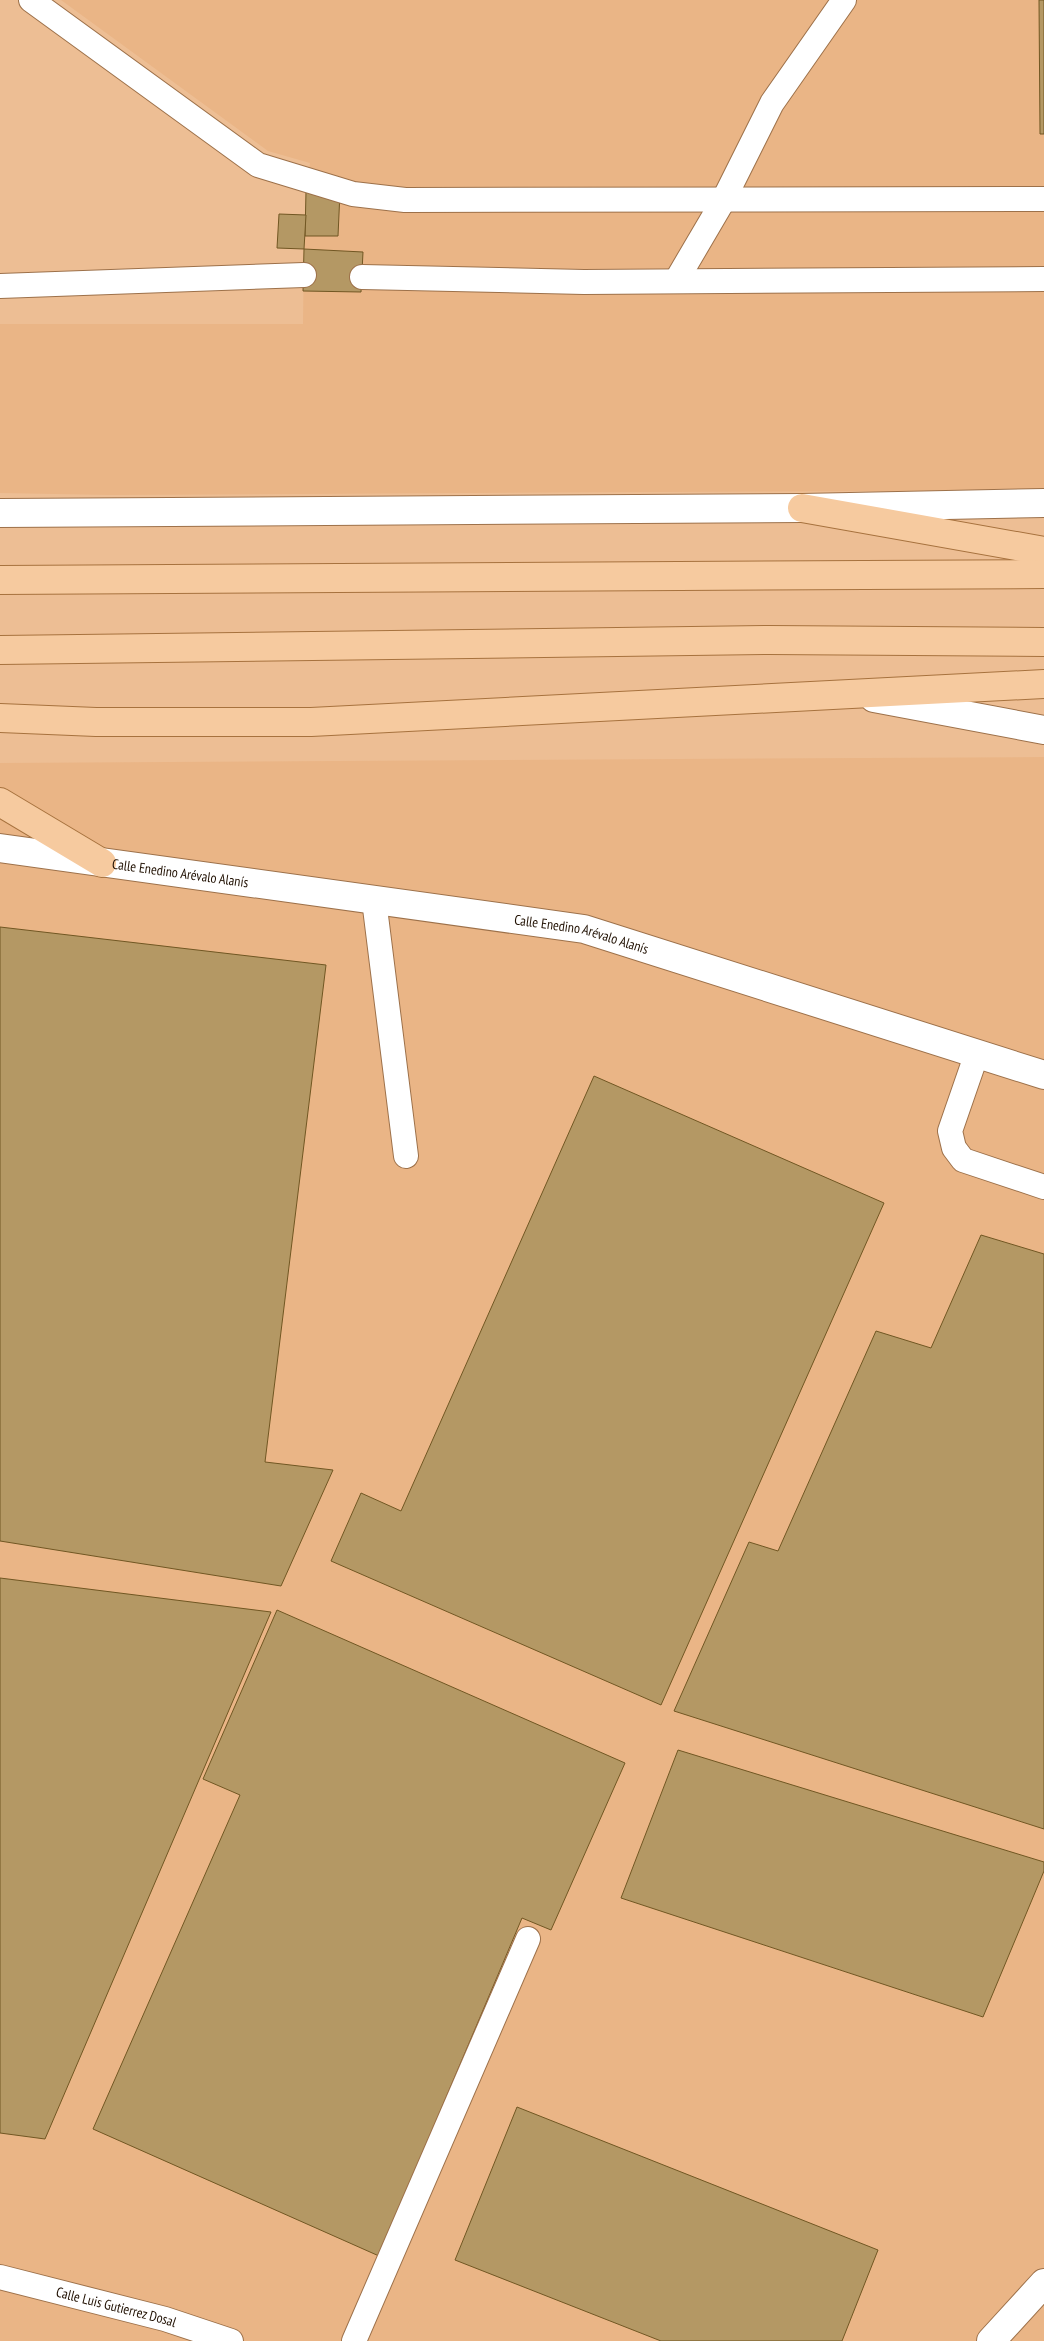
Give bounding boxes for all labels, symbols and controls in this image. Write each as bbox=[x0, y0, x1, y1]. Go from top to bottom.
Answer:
street label: Calle Enedino Arévalo Alanís bbox=[111, 855, 250, 891]
street label: Calle Enedino Arévalo Alanís bbox=[513, 910, 651, 958]
street label: Calle Luis Gutierrez Dosal bbox=[54, 2283, 179, 2331]

